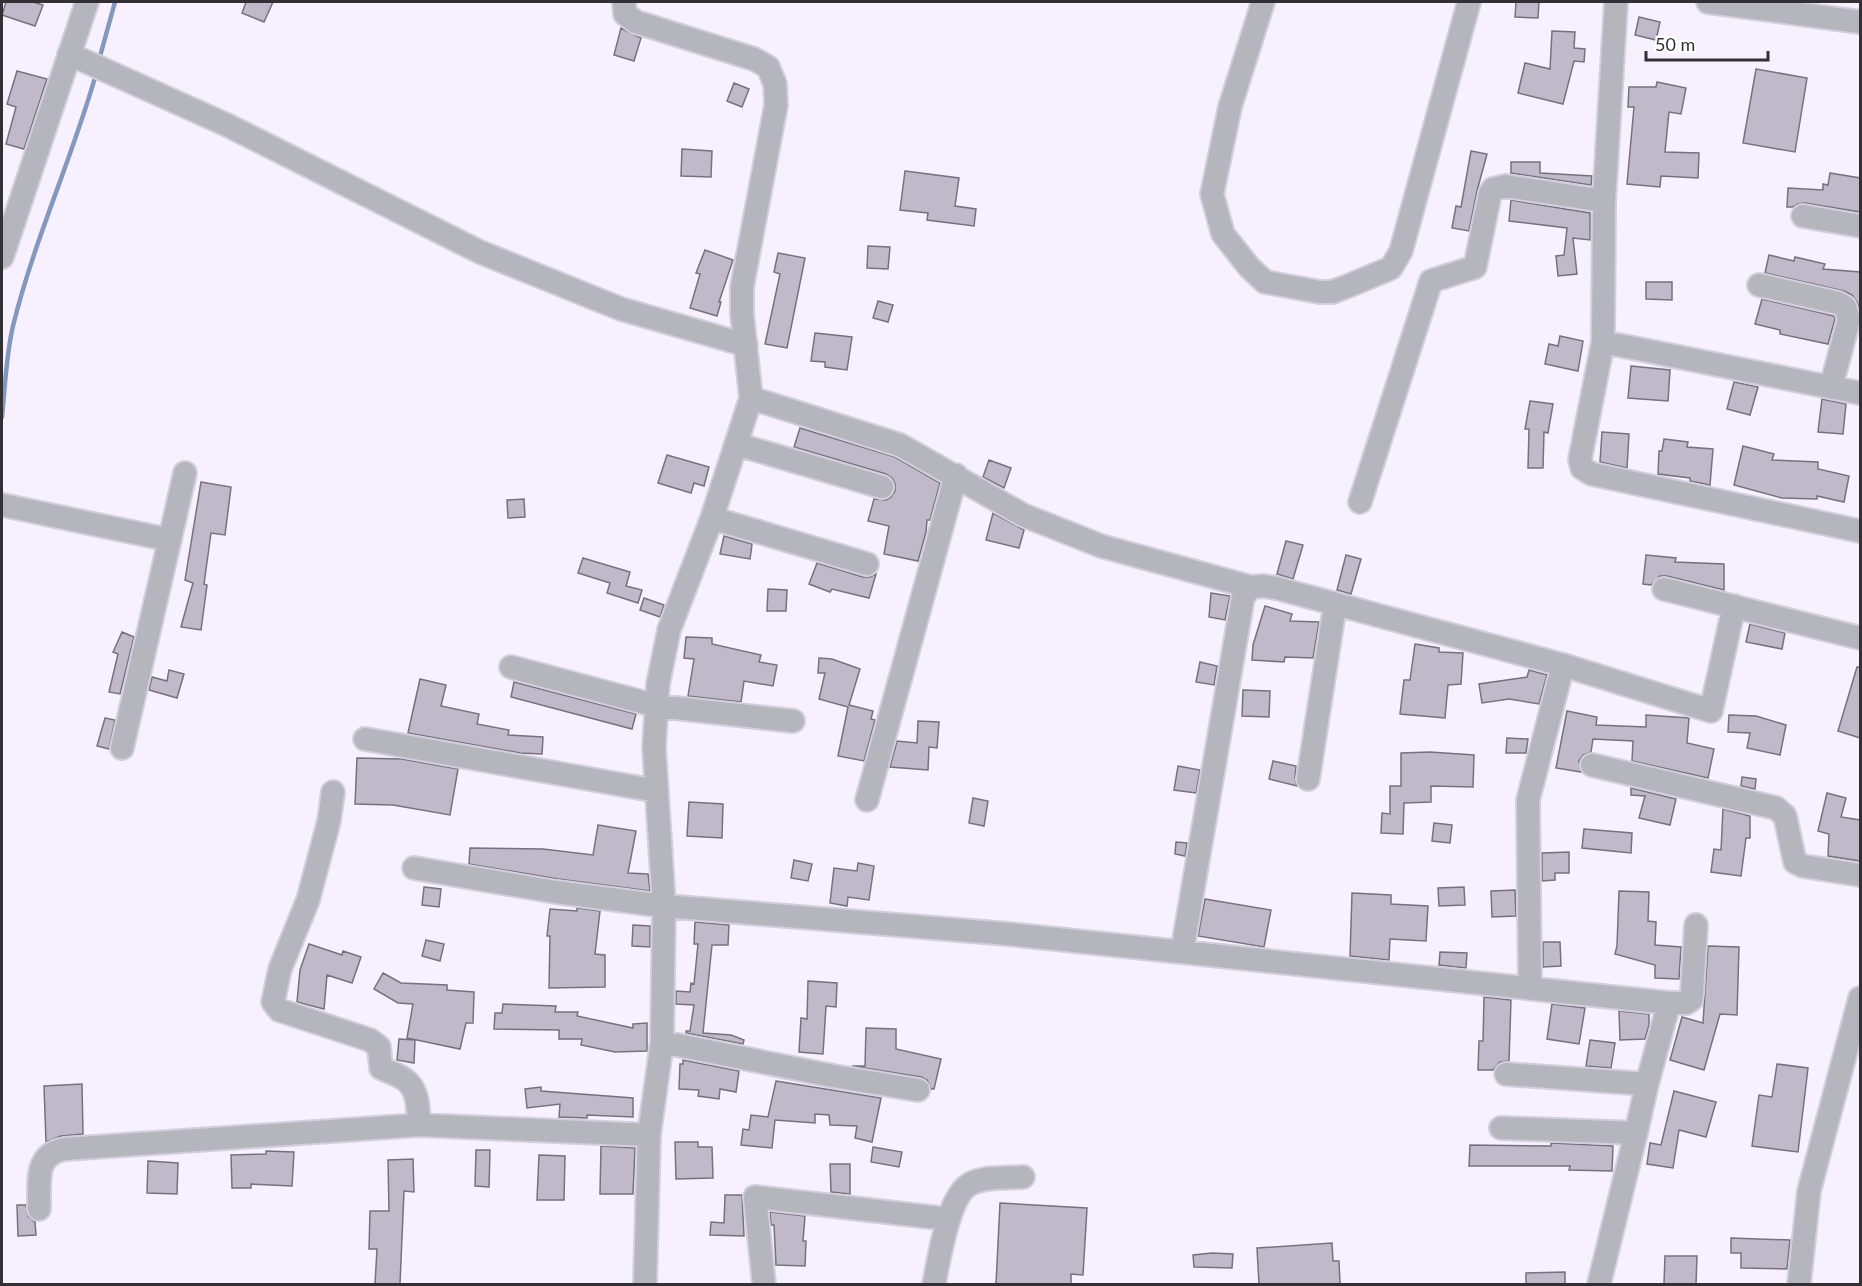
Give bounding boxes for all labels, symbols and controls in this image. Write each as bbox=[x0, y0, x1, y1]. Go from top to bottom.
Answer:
scale bar bbox=[1646, 24, 1768, 62]
text: 50 m bbox=[1655, 33, 1695, 55]

